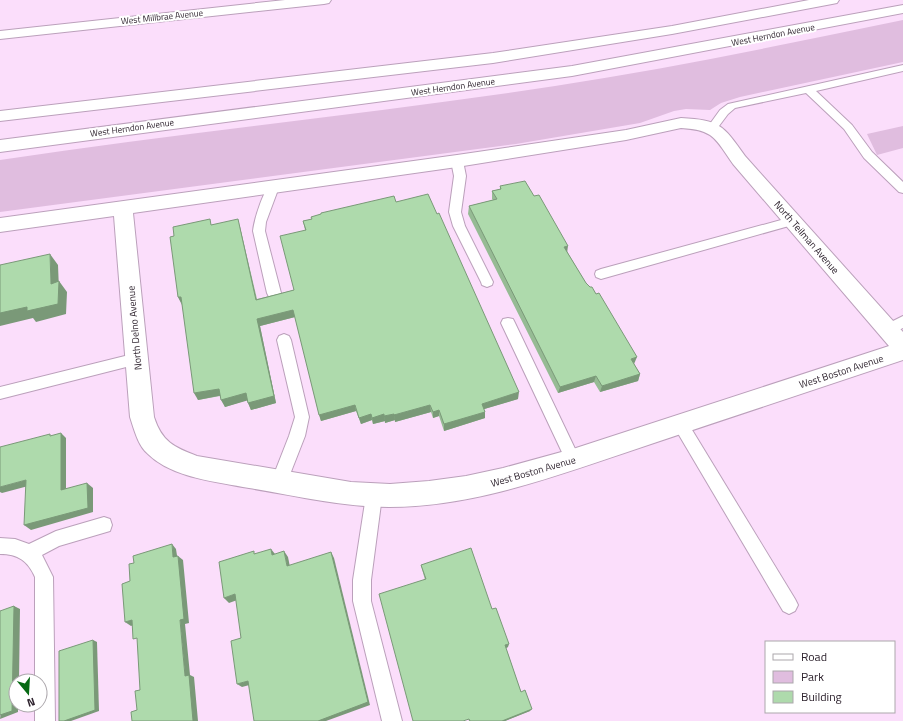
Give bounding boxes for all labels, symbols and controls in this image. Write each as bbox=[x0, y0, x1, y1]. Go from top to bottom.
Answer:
street label: West Millbrae Avenue bbox=[120, 6, 204, 27]
street label: West Herndon Avenue bbox=[730, 20, 816, 49]
street label: West Herndon Avenue bbox=[410, 74, 496, 99]
street label: West Herndon Avenue bbox=[89, 115, 175, 140]
street label: North Teilman Avenue bbox=[771, 197, 843, 277]
street label: North Delno Avenue bbox=[123, 285, 146, 371]
street label: West Boston Avenue bbox=[797, 351, 885, 392]
street label: West Boston Avenue bbox=[489, 452, 577, 491]
legend bbox=[765, 641, 895, 713]
text: Road bbox=[801, 647, 827, 666]
text: Park bbox=[801, 667, 824, 686]
north arrow bbox=[8, 673, 48, 713]
text: Building bbox=[801, 687, 842, 706]
text: N bbox=[25, 694, 37, 711]

